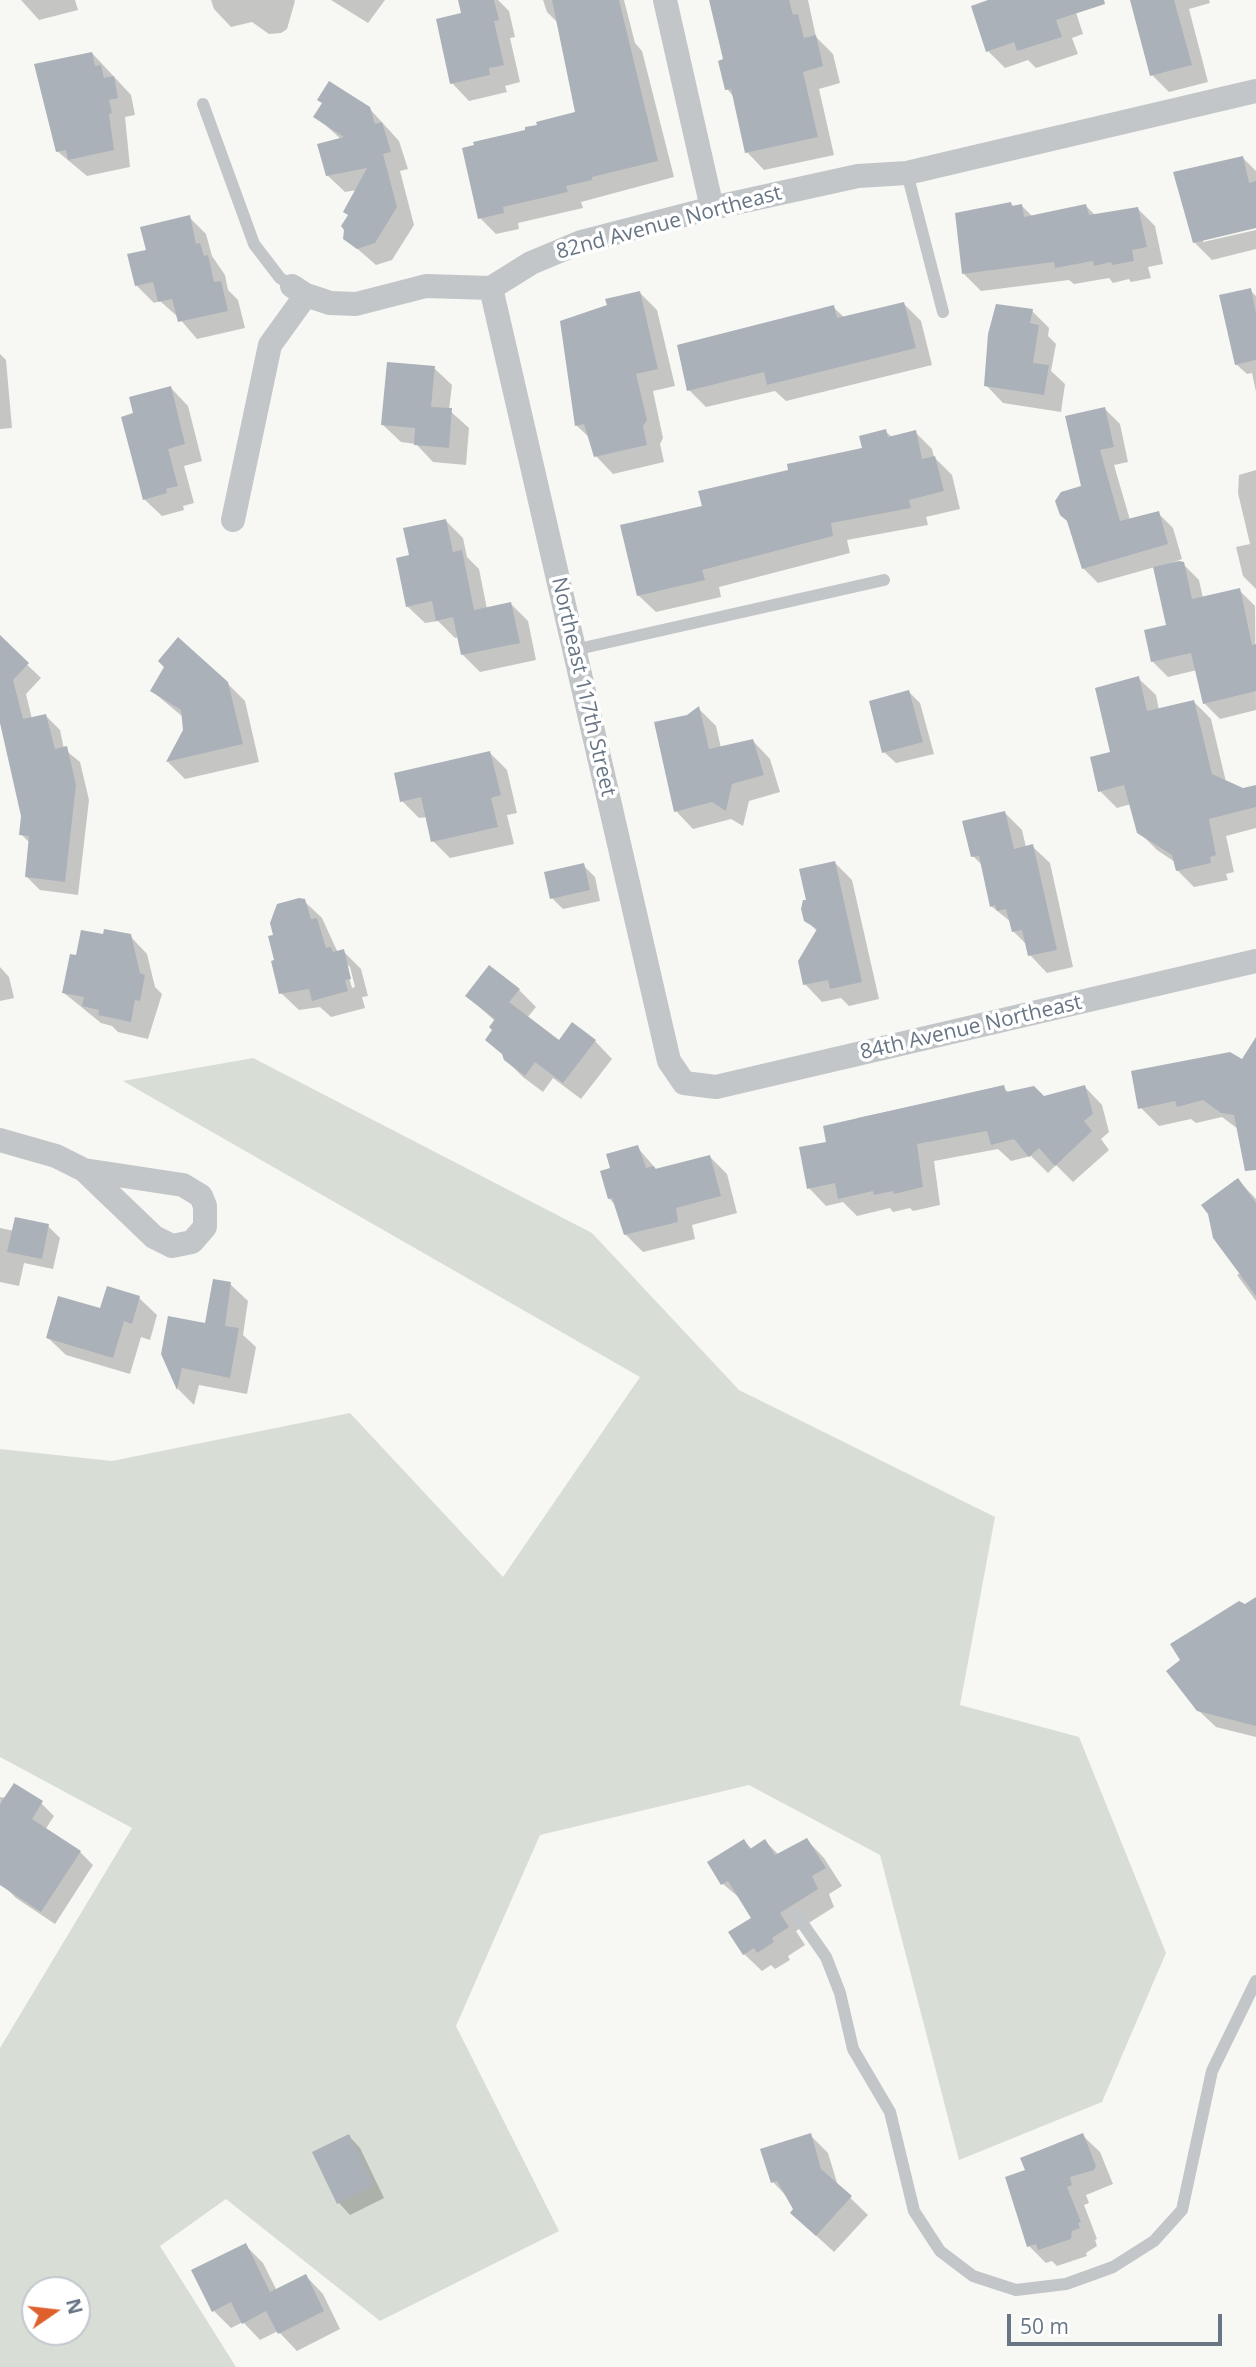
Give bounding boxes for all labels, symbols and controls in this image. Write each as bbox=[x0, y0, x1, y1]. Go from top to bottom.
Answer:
street label: 82nd Avenue Northeast bbox=[554, 181, 784, 265]
street label: Northeast 117th Street bbox=[545, 575, 621, 799]
street label: 84th Avenue Northeast bbox=[858, 990, 1084, 1066]
north arrow bbox=[21, 2276, 91, 2346]
text: N bbox=[60, 2296, 89, 2317]
scale bar bbox=[1011, 2300, 1226, 2344]
text: 50 m bbox=[1020, 2312, 1069, 2340]

